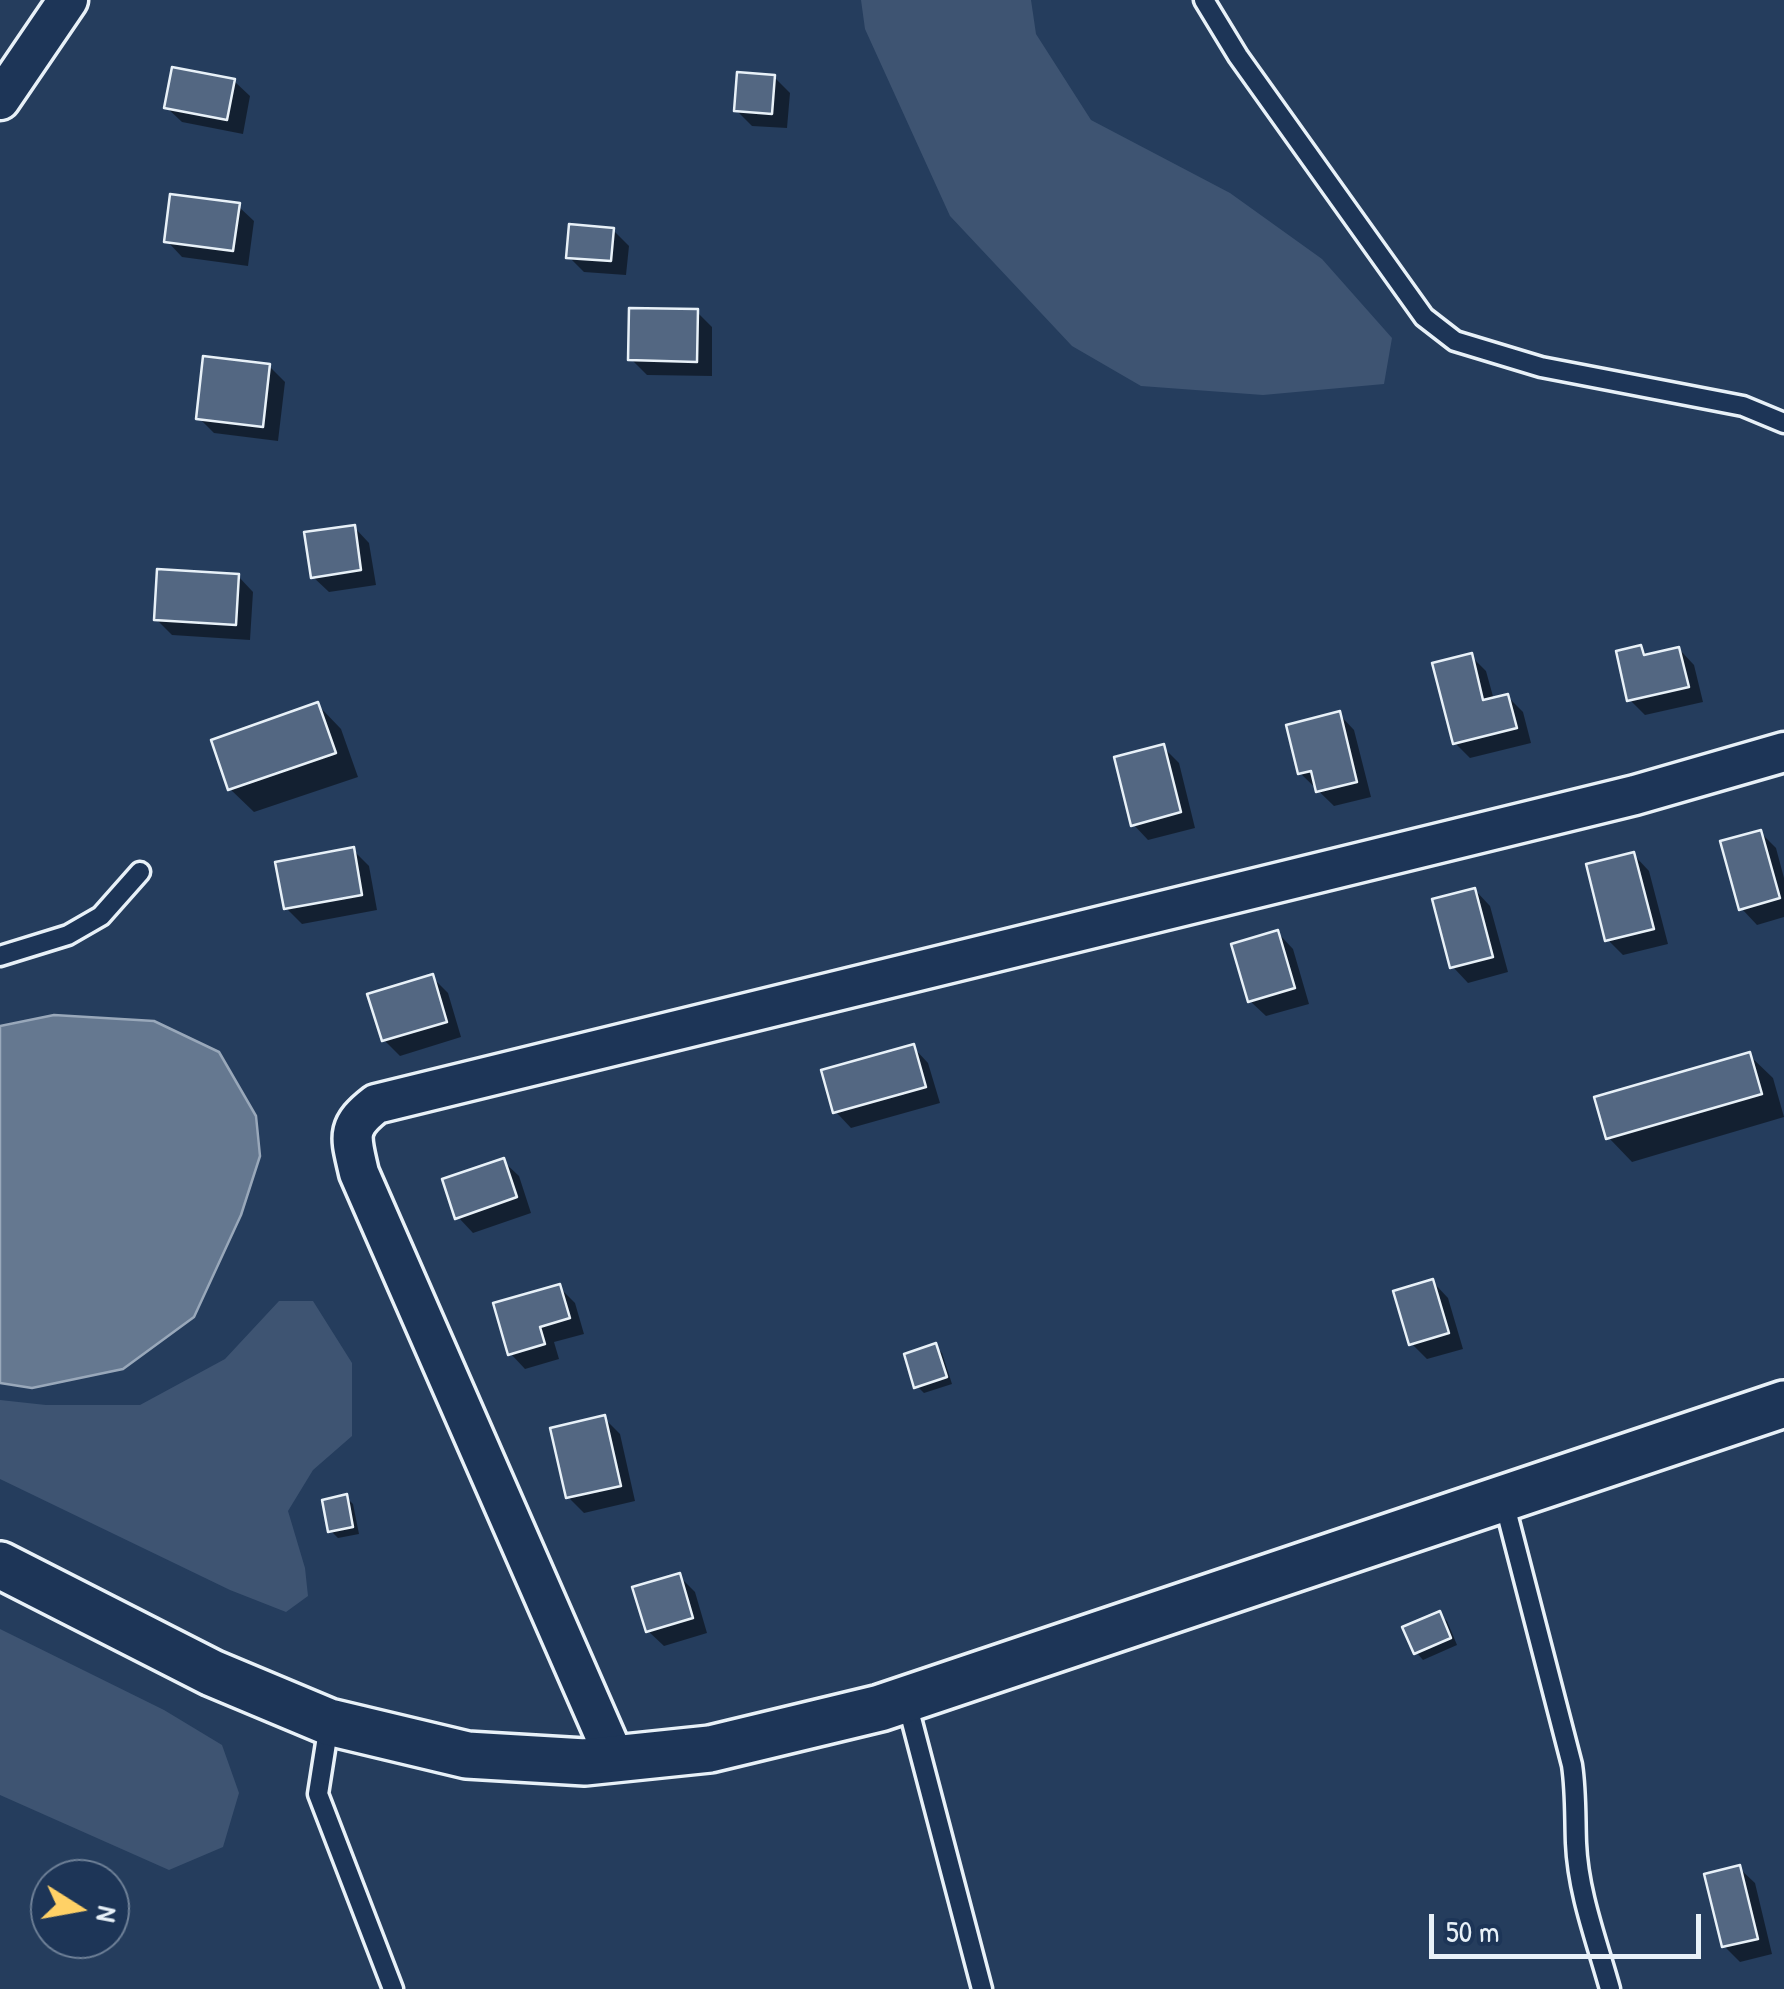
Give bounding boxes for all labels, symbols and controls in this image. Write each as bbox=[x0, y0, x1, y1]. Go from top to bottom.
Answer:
north arrow bbox=[30, 1859, 130, 1959]
scale bar bbox=[1434, 1894, 1706, 1956]
text: N bbox=[87, 1903, 128, 1925]
text: 50 m bbox=[1446, 1911, 1499, 1951]

